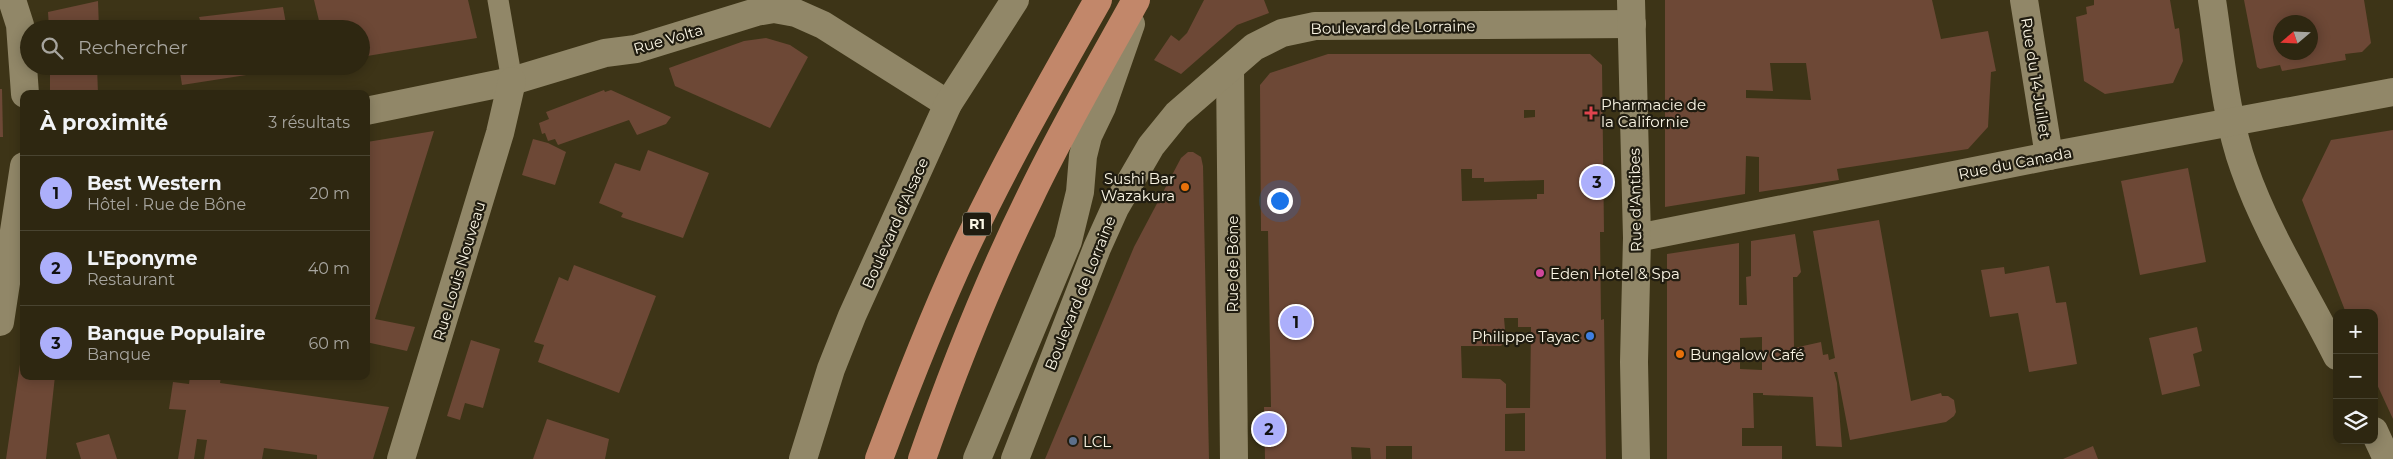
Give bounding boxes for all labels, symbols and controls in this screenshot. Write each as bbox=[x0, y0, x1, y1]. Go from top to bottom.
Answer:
north arrow bbox=[2273, 15, 2318, 60]
street label: Boulevard de Lorraine bbox=[1310, 16, 1476, 38]
street label: Rue du 14 Juillet bbox=[2017, 16, 2055, 140]
search box bbox=[20, 20, 370, 75]
street label: Rue Volta bbox=[631, 20, 705, 58]
icon: search bbox=[38, 34, 66, 62]
text: Rechercher bbox=[78, 36, 188, 59]
place label: Pharmacie de la Californie bbox=[1601, 95, 1706, 131]
marker: Pharmacie de la Californie bbox=[1585, 107, 1597, 119]
text: À proximité bbox=[40, 110, 168, 135]
text: 3 résultats bbox=[268, 113, 350, 132]
street label: Rue du Canada bbox=[1957, 143, 2073, 183]
street label: Rue d'Antibes bbox=[1625, 148, 1645, 252]
street label: Boulevard d'Alsace bbox=[858, 155, 932, 291]
pin: 3 bbox=[1581, 163, 1613, 201]
place label: Sushi Bar Wazakura bbox=[1101, 169, 1175, 205]
text: Best Western bbox=[87, 172, 222, 195]
marker: Sushi Bar Wazakura bbox=[1179, 181, 1191, 193]
text: 1 bbox=[53, 184, 59, 203]
text: 20 m bbox=[309, 184, 350, 203]
your location bbox=[1267, 188, 1293, 214]
text: Hôtel · Rue de Bône bbox=[87, 195, 246, 214]
street label: Rue Louis Nouveau bbox=[429, 199, 489, 343]
road number: R1 bbox=[963, 212, 991, 235]
street label: Boulevard de Lorraine bbox=[1040, 213, 1120, 373]
street label: Rue de Bône bbox=[1223, 216, 1242, 313]
text: L'Eponyme bbox=[87, 247, 197, 270]
text: 2 bbox=[51, 259, 61, 278]
text: 40 m bbox=[308, 259, 350, 278]
place label: Eden Hotel & Spa bbox=[1550, 264, 1680, 283]
marker: Eden Hotel & Spa bbox=[1534, 267, 1546, 279]
text: Restaurant bbox=[87, 270, 175, 289]
pin: 1 bbox=[1280, 303, 1312, 341]
map controls bbox=[2333, 309, 2378, 444]
button: + bbox=[2333, 309, 2378, 354]
text: Banque Populaire bbox=[87, 322, 265, 345]
place label: Philippe Tayac bbox=[1472, 327, 1580, 346]
marker: Philippe Tayac bbox=[1584, 330, 1596, 342]
text: 3 bbox=[51, 334, 61, 353]
text: 60 m bbox=[308, 334, 350, 353]
text: Banque bbox=[87, 345, 151, 364]
place label: Bungalow Café bbox=[1690, 345, 1804, 364]
marker: Bungalow Café bbox=[1674, 348, 1686, 360]
button: − bbox=[2333, 354, 2378, 399]
button: layers bbox=[2333, 399, 2378, 444]
pin: 2 bbox=[1253, 410, 1285, 448]
place label: LCL bbox=[1083, 432, 1111, 451]
marker: LCL bbox=[1067, 435, 1079, 447]

